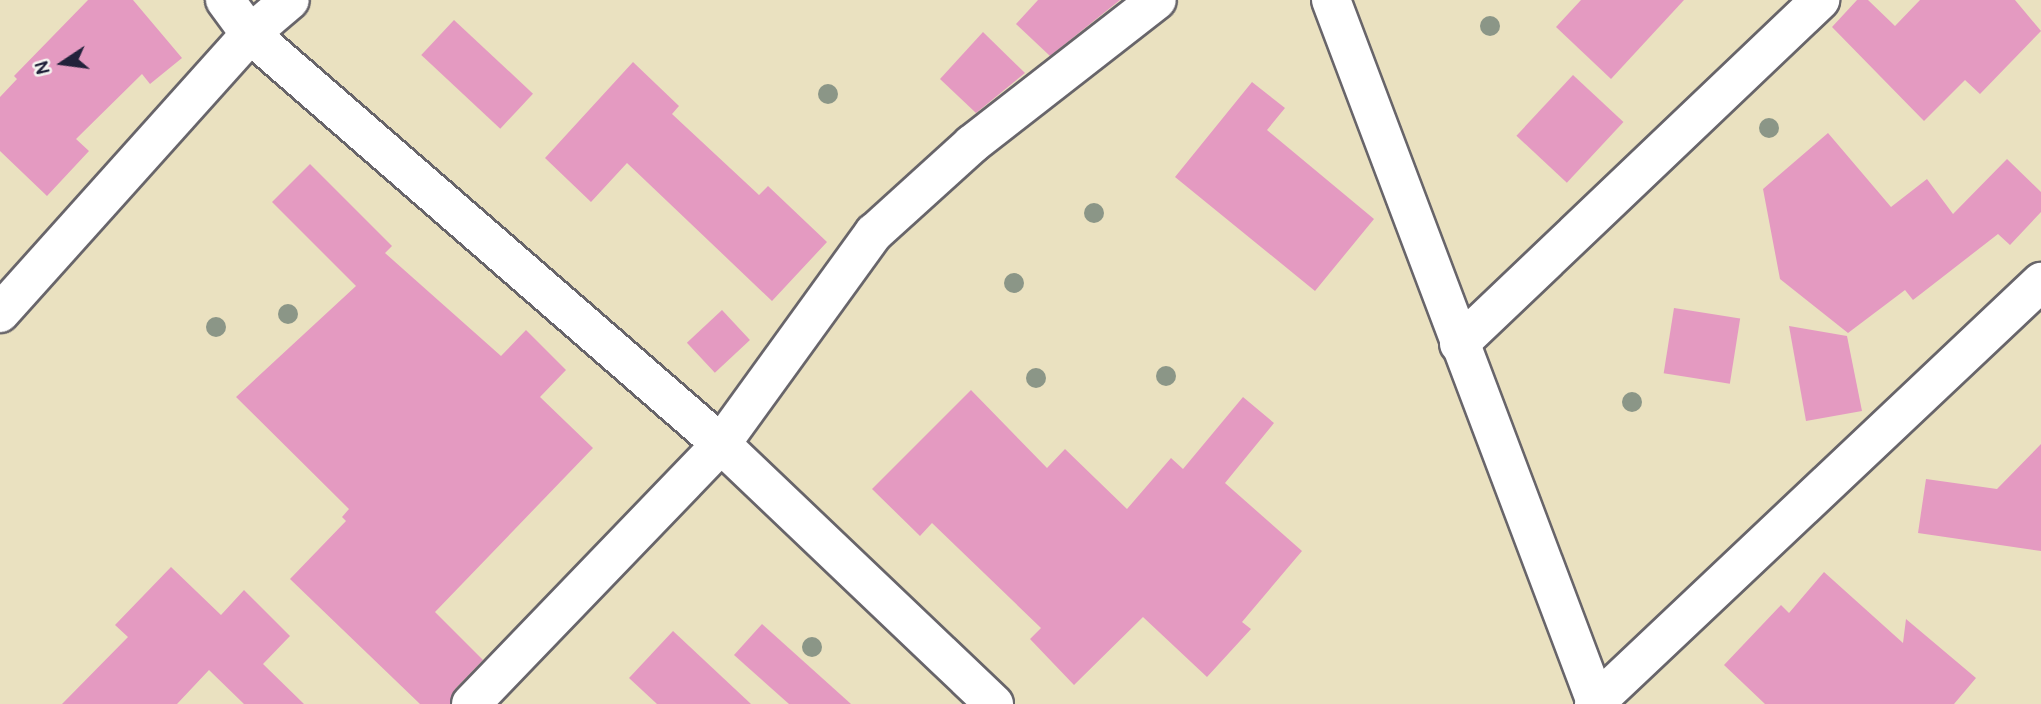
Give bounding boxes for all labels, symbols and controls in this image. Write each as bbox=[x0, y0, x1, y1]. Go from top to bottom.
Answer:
north arrow bbox=[28, 28, 98, 98]
text: N bbox=[29, 59, 56, 77]

